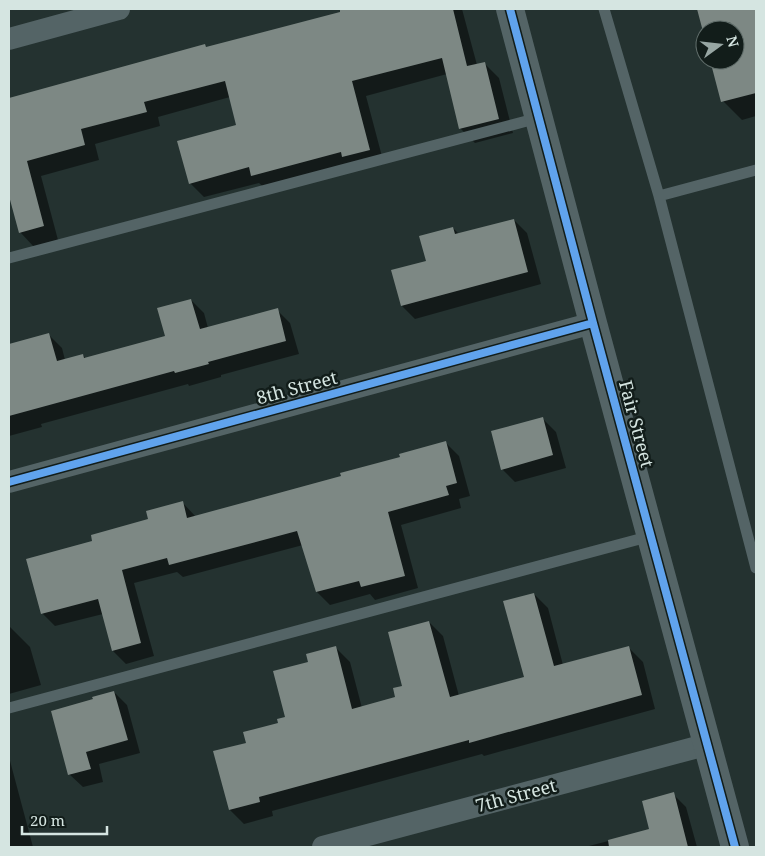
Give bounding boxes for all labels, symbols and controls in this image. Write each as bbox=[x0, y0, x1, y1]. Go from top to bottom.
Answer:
north arrow bbox=[695, 20, 745, 70]
text: N bbox=[722, 34, 744, 49]
street label: 8th Street bbox=[254, 365, 340, 409]
street label: Fair Street bbox=[614, 378, 660, 470]
street label: 7th Street bbox=[473, 773, 559, 817]
scale bar bbox=[22, 804, 108, 836]
text: 20 m bbox=[30, 810, 65, 830]

